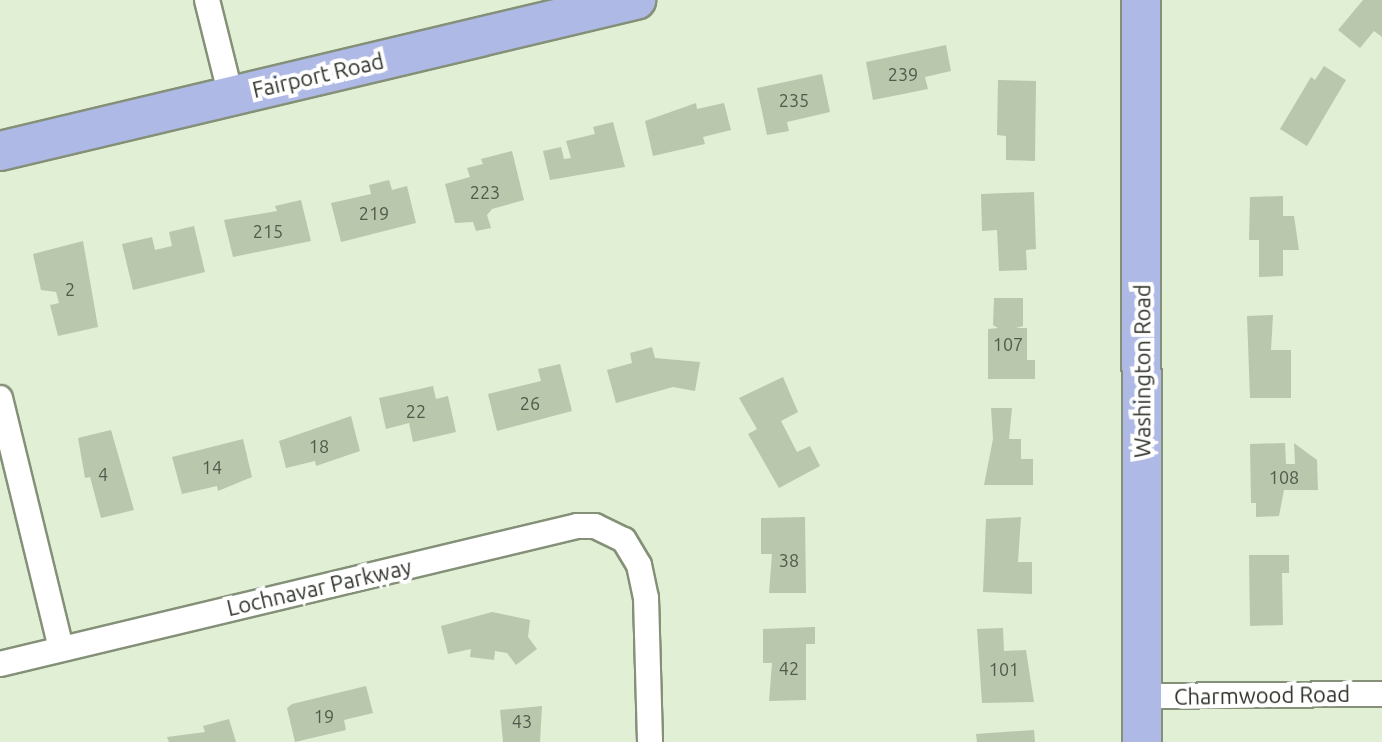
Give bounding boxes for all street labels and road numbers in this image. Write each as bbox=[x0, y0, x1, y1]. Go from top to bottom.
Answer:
street label: Fairport Road bbox=[250, 47, 386, 103]
street label: Washington Road bbox=[1129, 284, 1155, 458]
street label: Lochnavar Parkway bbox=[224, 553, 414, 621]
street label: Charmwood Road bbox=[1174, 680, 1350, 710]

